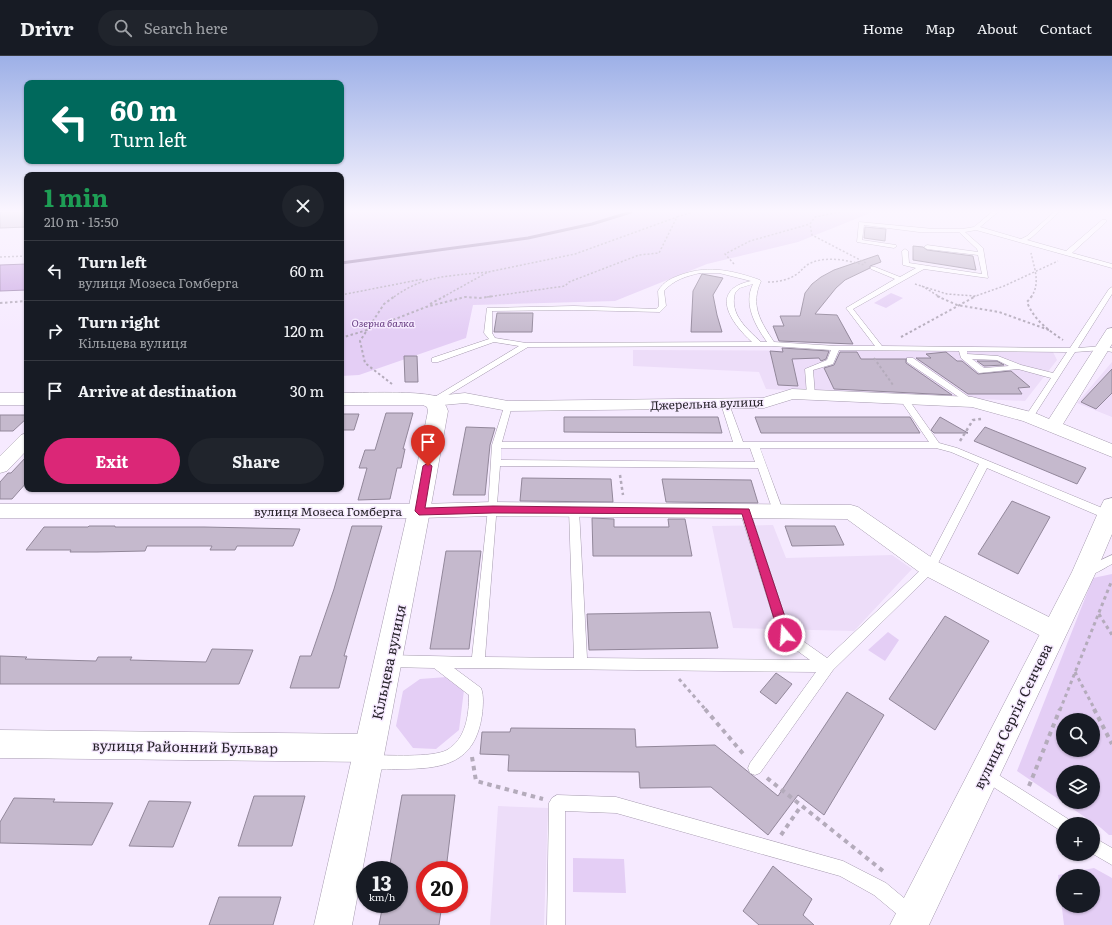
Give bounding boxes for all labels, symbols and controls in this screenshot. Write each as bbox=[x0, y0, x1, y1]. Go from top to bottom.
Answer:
search box bbox=[98, 10, 378, 46]
text: Drivr bbox=[20, 14, 74, 42]
text: Search here bbox=[144, 16, 228, 39]
icon: search bbox=[112, 17, 134, 39]
text: Home bbox=[863, 18, 903, 38]
text: Map bbox=[925, 18, 955, 38]
text: About bbox=[977, 18, 1018, 38]
text: Contact bbox=[1040, 18, 1092, 38]
text: 60 m bbox=[110, 88, 177, 130]
icon: left bbox=[44, 96, 96, 148]
text: Turn left bbox=[110, 126, 187, 153]
text: 1 min bbox=[44, 179, 108, 214]
button: close bbox=[282, 185, 324, 227]
text: 210 m · 15:50 bbox=[44, 212, 118, 231]
text: Turn left bbox=[78, 250, 147, 273]
text: 60 m bbox=[290, 259, 324, 282]
icon: left bbox=[44, 260, 66, 282]
text: вулиця Мозеса Гомберга bbox=[78, 273, 239, 292]
text: Turn right bbox=[78, 310, 160, 333]
park label: Озерна балка bbox=[352, 315, 415, 330]
text: 120 m bbox=[284, 319, 324, 342]
icon: right bbox=[44, 320, 66, 342]
text: Кільцева вулиця bbox=[78, 333, 187, 352]
text: Arrive at destination bbox=[78, 379, 237, 402]
text: 30 m bbox=[290, 379, 324, 402]
icon: arrive bbox=[44, 380, 66, 402]
street label: Джерельна вулиця bbox=[650, 392, 764, 414]
pin bbox=[411, 425, 445, 466]
icon: arrive bbox=[417, 431, 439, 453]
button: Exit bbox=[44, 438, 180, 484]
button: Share bbox=[188, 438, 324, 484]
street label: вулиця Мозеса Гомберга bbox=[254, 502, 403, 520]
street label: Кільцева вулиця bbox=[366, 602, 410, 722]
position arrow bbox=[764, 614, 806, 656]
street label: вулиця Сергія Сєнчева bbox=[968, 639, 1056, 792]
map controls bbox=[1056, 713, 1100, 913]
button: search bbox=[1056, 713, 1100, 757]
street label: вулиця Районний Бульвар bbox=[92, 734, 278, 758]
button: layers bbox=[1056, 765, 1100, 809]
button: + bbox=[1056, 817, 1100, 861]
speed limit sign: 20 bbox=[416, 861, 468, 913]
text: 13 bbox=[372, 867, 392, 897]
button: − bbox=[1056, 869, 1100, 913]
text: km/h bbox=[369, 889, 395, 904]

